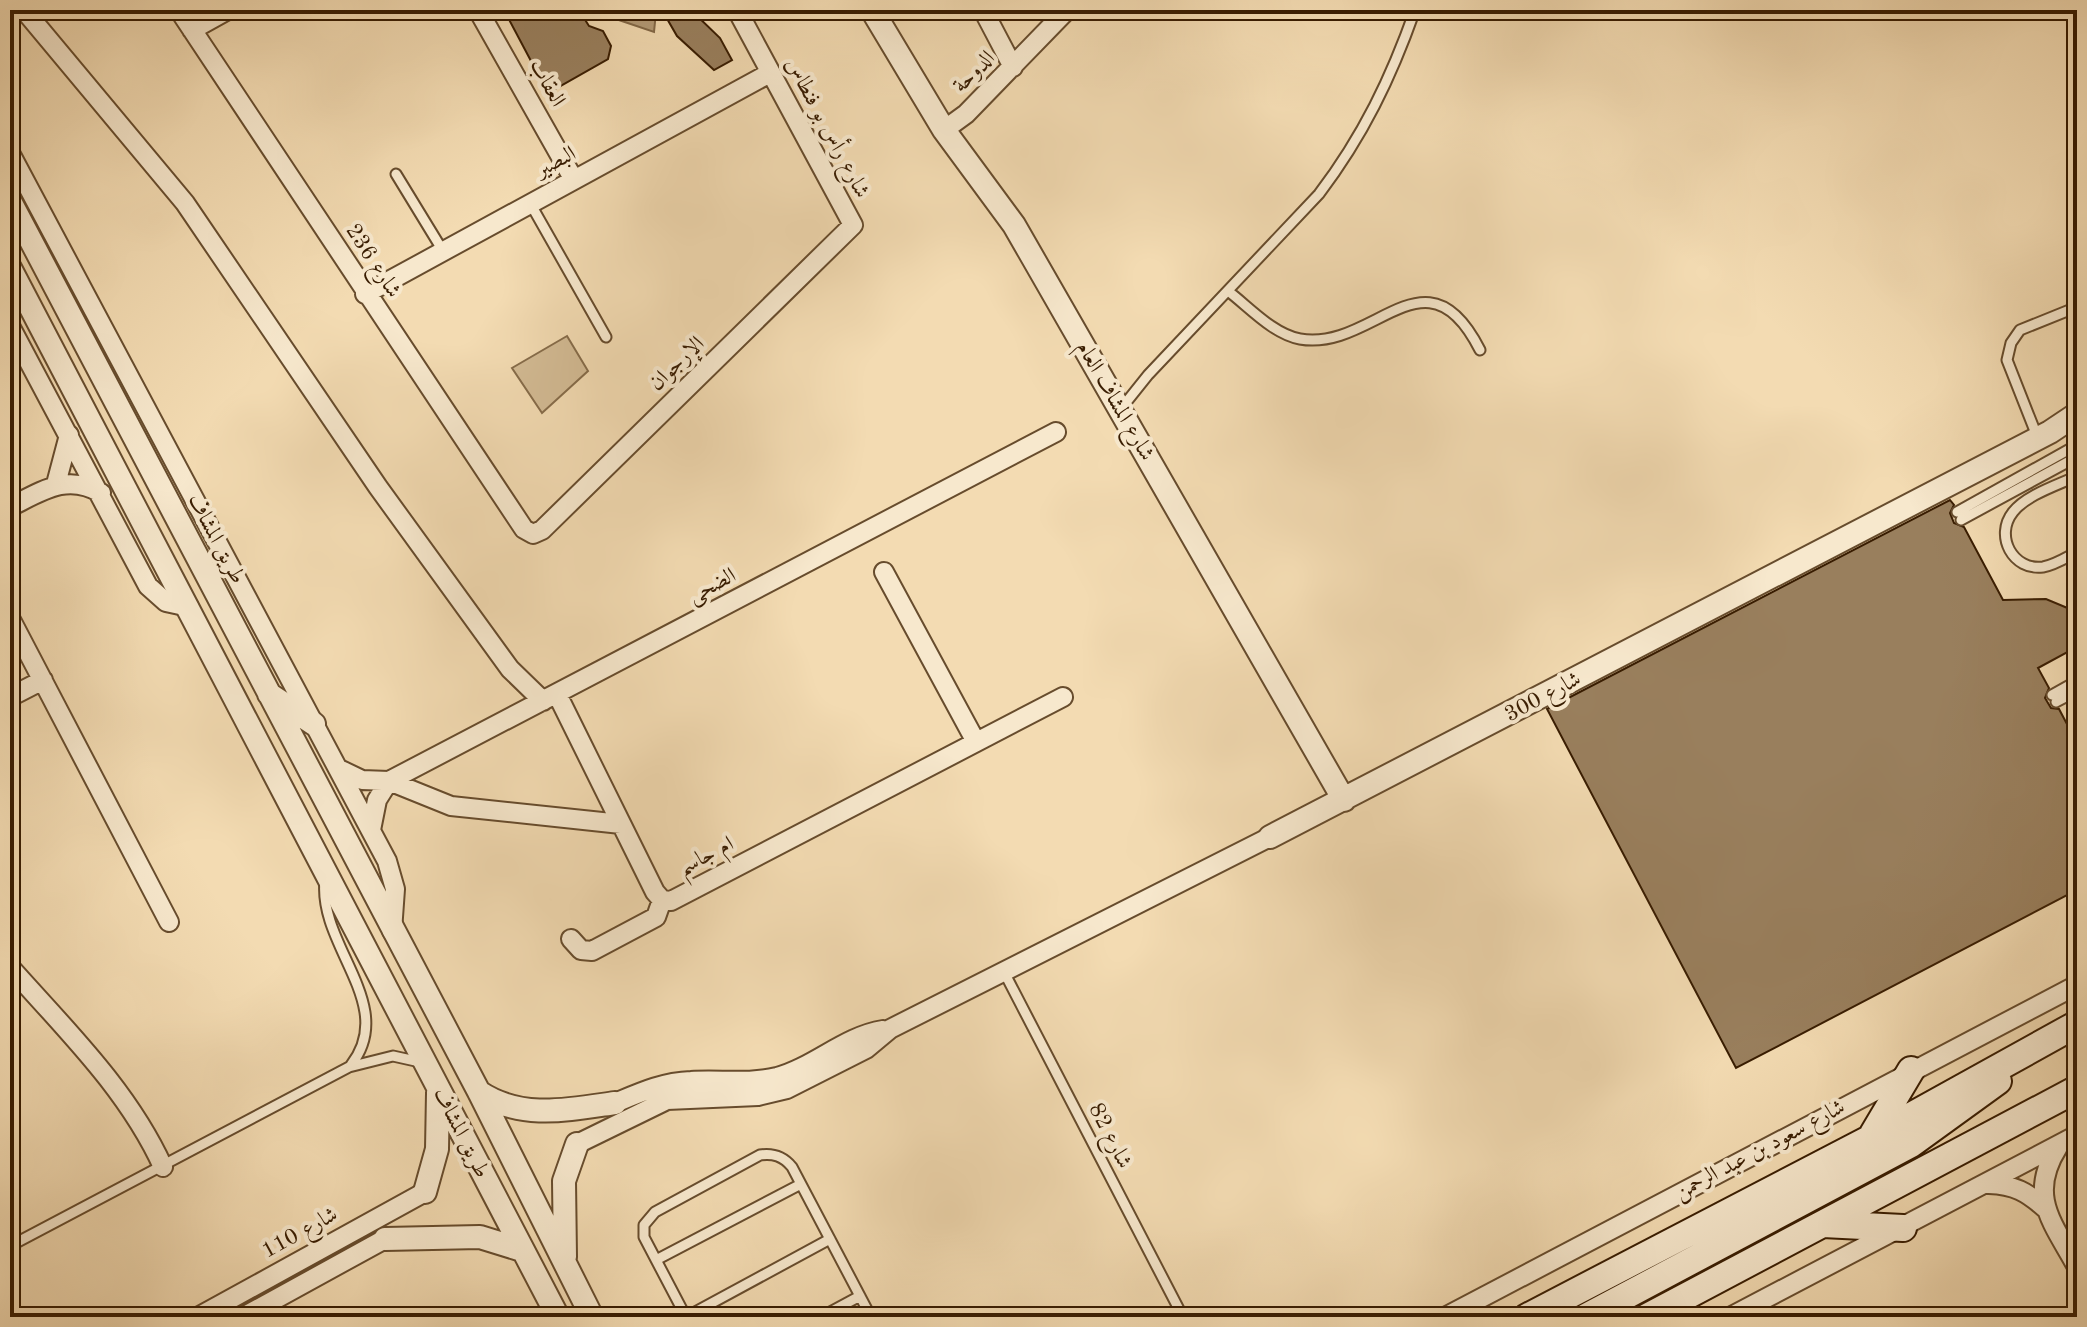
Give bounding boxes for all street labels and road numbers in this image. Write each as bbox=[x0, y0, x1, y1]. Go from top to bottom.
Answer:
street label: الدوحة bbox=[949, 47, 1000, 98]
street label: شارع رأس بو فنطاس bbox=[776, 52, 878, 204]
street label: العقاب bbox=[524, 56, 569, 111]
street label: البصير bbox=[531, 142, 580, 183]
street label: شارع 236 bbox=[336, 220, 405, 305]
street label: الإرجوان bbox=[645, 333, 712, 398]
street label: شارع المشاف العام bbox=[1066, 338, 1158, 468]
street label: طريق المشاف bbox=[181, 491, 249, 588]
street label: الضحى bbox=[684, 564, 741, 610]
street label: شارع 300 bbox=[1501, 668, 1587, 731]
street label: ام جاسم bbox=[675, 833, 741, 887]
street label: طريق المشاف bbox=[427, 1084, 493, 1183]
street label: شارع سعود بن عبد الرحمن bbox=[1671, 1096, 1851, 1209]
street label: شارع 82 bbox=[1079, 1100, 1136, 1175]
street label: شارع 110 bbox=[259, 1203, 344, 1268]

